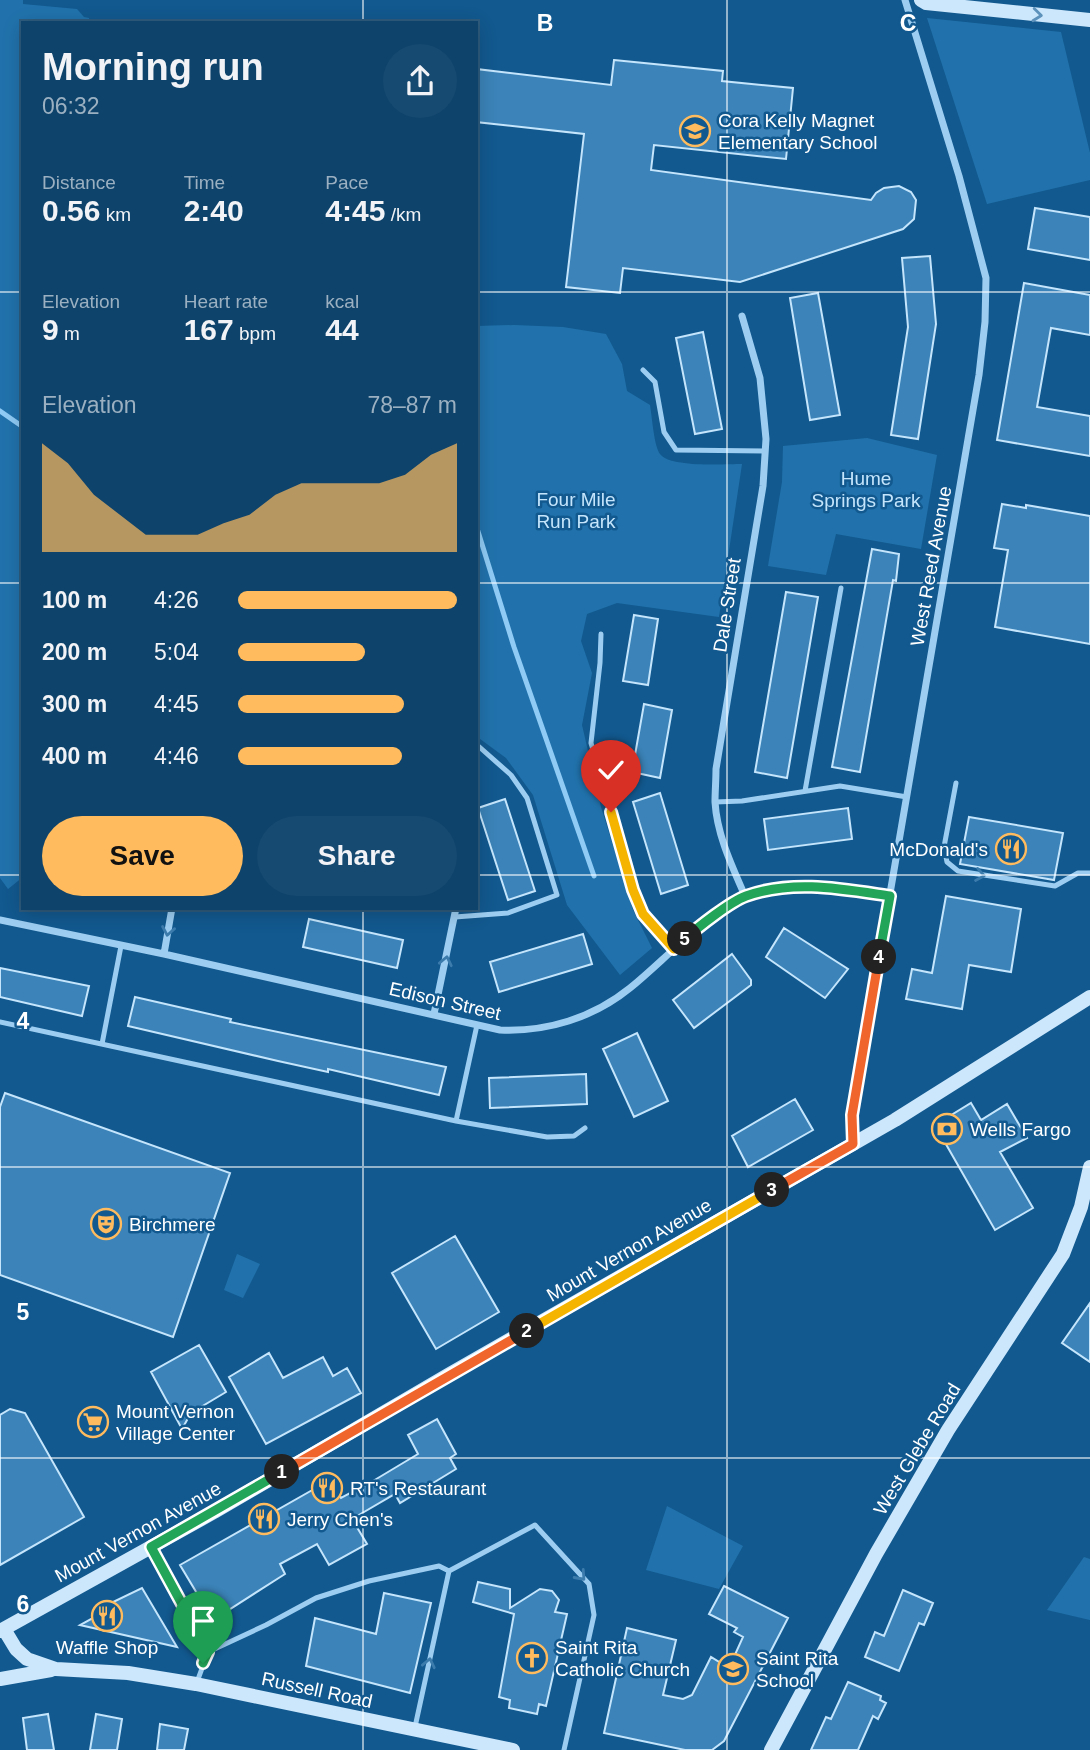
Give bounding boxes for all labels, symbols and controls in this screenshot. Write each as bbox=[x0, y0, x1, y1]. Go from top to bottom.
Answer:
one-way arrow bbox=[1031, 7, 1043, 22]
text: B bbox=[537, 10, 553, 36]
text: C bbox=[900, 10, 916, 36]
button: share bbox=[383, 44, 457, 118]
text: Morning run bbox=[42, 46, 264, 88]
text: 06:32 bbox=[42, 93, 100, 119]
place label: Cora Kelly Magnet Elementary School bbox=[718, 110, 877, 153]
school or university icon: Cora Kelly Magnet Elementary School bbox=[678, 114, 712, 148]
text: Distance bbox=[42, 172, 116, 193]
text: Time bbox=[184, 172, 225, 193]
text: Pace bbox=[325, 172, 369, 193]
text: 0.56 bbox=[42, 194, 100, 227]
text: 2:40 bbox=[184, 194, 244, 227]
text: 4:45 bbox=[325, 194, 385, 227]
text: km bbox=[100, 204, 131, 225]
text: /km bbox=[385, 204, 421, 225]
text: Elevation bbox=[42, 291, 120, 312]
text: Heart rate bbox=[184, 291, 268, 312]
text: kcal bbox=[325, 291, 359, 312]
text: 9 bbox=[42, 313, 59, 346]
text: 167 bbox=[184, 313, 234, 346]
text: 44 bbox=[325, 313, 359, 346]
text: m bbox=[59, 323, 80, 344]
text: bpm bbox=[234, 323, 276, 344]
text: Elevation bbox=[42, 392, 137, 418]
text: 78–87 m bbox=[367, 392, 457, 418]
park label: Hume Springs Park bbox=[812, 468, 921, 511]
street label: West Reed Avenue bbox=[907, 484, 955, 648]
park label: Four Mile Run Park bbox=[536, 489, 616, 532]
street label: Dale Street bbox=[709, 556, 745, 654]
text: 100 m bbox=[42, 587, 107, 613]
text: 4:26 bbox=[154, 587, 199, 613]
text: 200 m bbox=[42, 639, 107, 665]
text: 5:04 bbox=[154, 639, 199, 665]
text: 300 m bbox=[42, 691, 107, 717]
text: 4:45 bbox=[154, 691, 199, 717]
pin bbox=[581, 740, 641, 812]
text: 400 m bbox=[42, 743, 107, 769]
text: 4:46 bbox=[154, 743, 199, 769]
icon: check bbox=[592, 751, 630, 789]
button: Save bbox=[42, 816, 243, 896]
button: Share bbox=[257, 816, 457, 896]
restaurant icon: McDonald's bbox=[994, 832, 1028, 866]
place label: McDonald's bbox=[889, 839, 988, 860]
one-way arrow bbox=[974, 867, 986, 882]
pin: 5 bbox=[668, 922, 702, 956]
one-way arrow bbox=[162, 925, 177, 937]
text: 5 bbox=[679, 928, 690, 949]
pin: 4 bbox=[862, 940, 896, 974]
text: 4 bbox=[873, 946, 884, 967]
one-way arrow bbox=[438, 955, 452, 967]
street label: Edison Street bbox=[387, 978, 504, 1024]
text: 4 bbox=[17, 1008, 30, 1034]
bank icon: Wells Fargo bbox=[930, 1112, 964, 1146]
place label: Wells Fargo bbox=[970, 1119, 1071, 1140]
pin: 3 bbox=[754, 1172, 790, 1208]
text: 3 bbox=[766, 1179, 777, 1200]
street label: Mount Vernon Avenue bbox=[543, 1194, 715, 1306]
theatre icon: Birchmere bbox=[89, 1207, 123, 1241]
place label: Birchmere bbox=[129, 1214, 216, 1235]
text: 5 bbox=[17, 1299, 30, 1325]
pin: 2 bbox=[510, 1314, 544, 1348]
text: 2 bbox=[521, 1320, 532, 1341]
street label: West Glebe Road bbox=[869, 1379, 965, 1519]
place label: Mount Vernon Village Center bbox=[116, 1401, 236, 1444]
supermarket icon: Mount Vernon Village Center bbox=[76, 1405, 110, 1439]
pin: 1 bbox=[264, 1454, 300, 1490]
text: 1 bbox=[276, 1461, 287, 1482]
restaurant icon: RT's Restaurant bbox=[310, 1471, 344, 1505]
street label: Mount Vernon Avenue bbox=[51, 1478, 225, 1586]
place label: RT's Restaurant bbox=[350, 1478, 487, 1499]
restaurant icon: Jerry Chen's bbox=[247, 1502, 281, 1536]
place label: Jerry Chen's bbox=[287, 1509, 393, 1530]
one-way arrow bbox=[573, 1568, 585, 1581]
text: 6 bbox=[17, 1591, 29, 1617]
pin bbox=[173, 1591, 233, 1663]
restaurant icon: Waffle Shop bbox=[90, 1599, 124, 1633]
icon: arrive bbox=[184, 1602, 222, 1640]
place label: Waffle Shop bbox=[56, 1637, 158, 1658]
place label: Saint Rita Catholic Church bbox=[555, 1637, 690, 1680]
church icon: Saint Rita Catholic Church bbox=[515, 1641, 549, 1675]
place label: Saint Rita School bbox=[756, 1648, 839, 1691]
school or university icon: Saint Rita School bbox=[716, 1652, 750, 1686]
one-way arrow bbox=[421, 1657, 435, 1669]
street label: Russell Road bbox=[260, 1668, 374, 1712]

